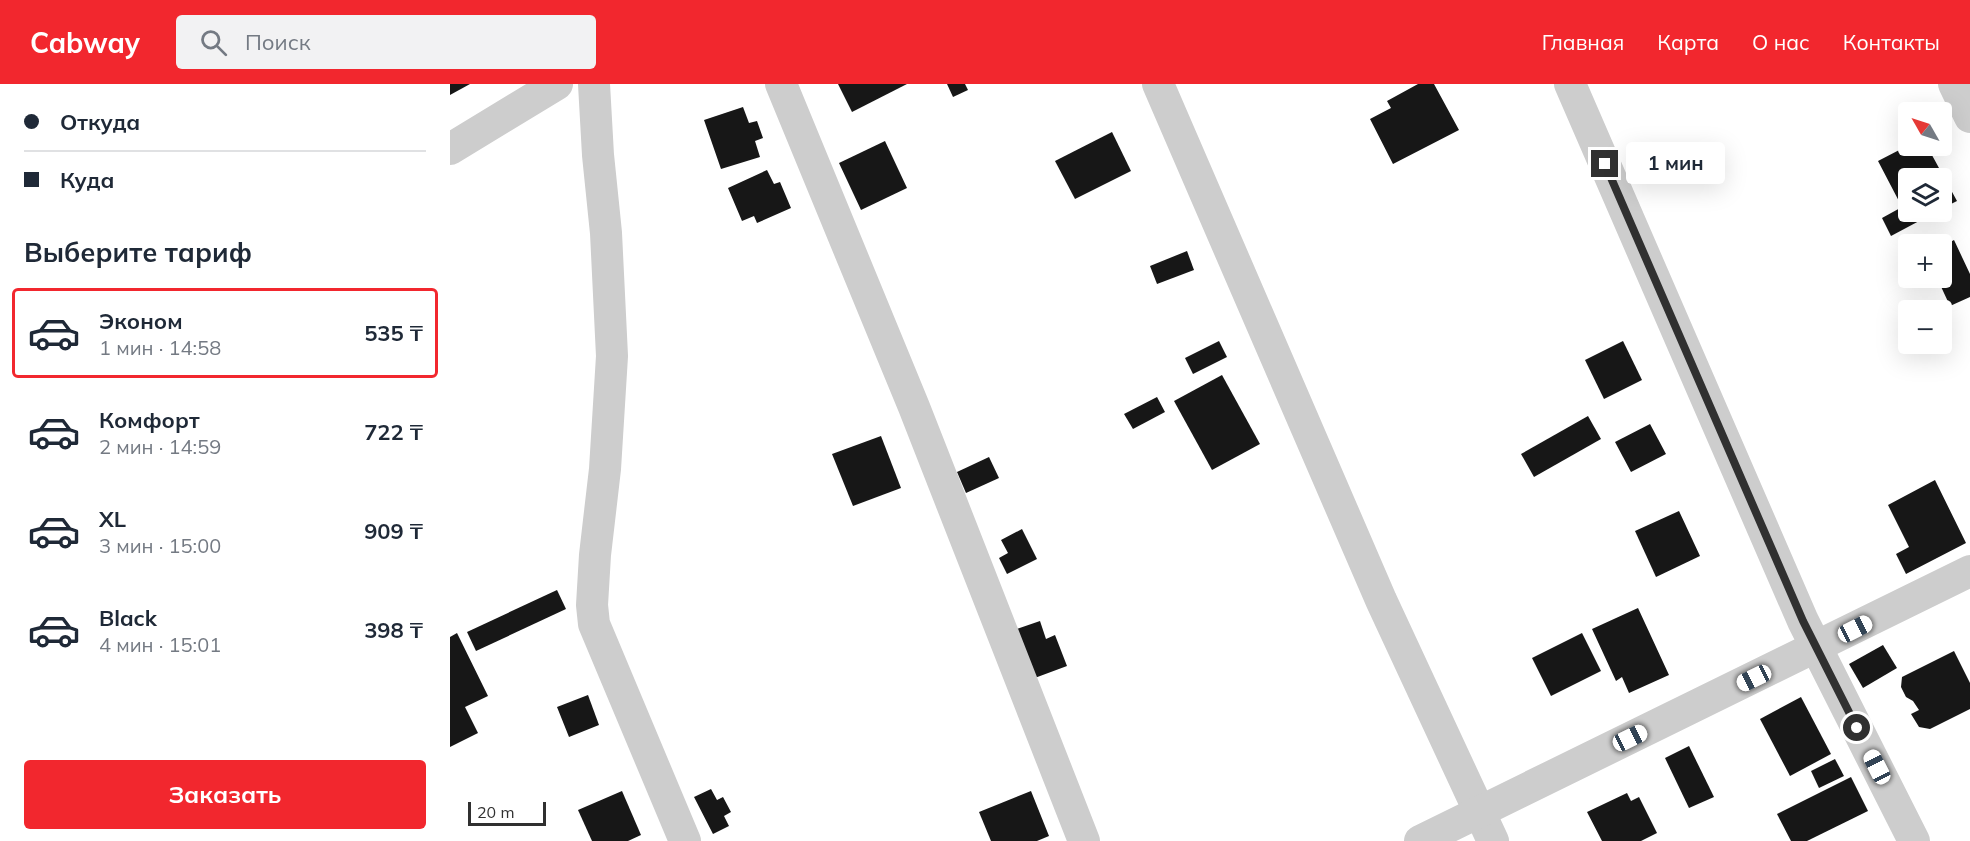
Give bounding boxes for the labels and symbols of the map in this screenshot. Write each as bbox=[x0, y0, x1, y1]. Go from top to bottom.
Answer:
north arrow bbox=[1898, 102, 1952, 156]
callout: 1 мин bbox=[1626, 143, 1725, 185]
route end bbox=[1591, 150, 1618, 177]
car bbox=[1835, 613, 1875, 645]
car bbox=[1734, 662, 1774, 694]
route start bbox=[1843, 714, 1870, 741]
car bbox=[1610, 722, 1650, 754]
car bbox=[1861, 747, 1893, 787]
scale bar bbox=[468, 799, 546, 826]

